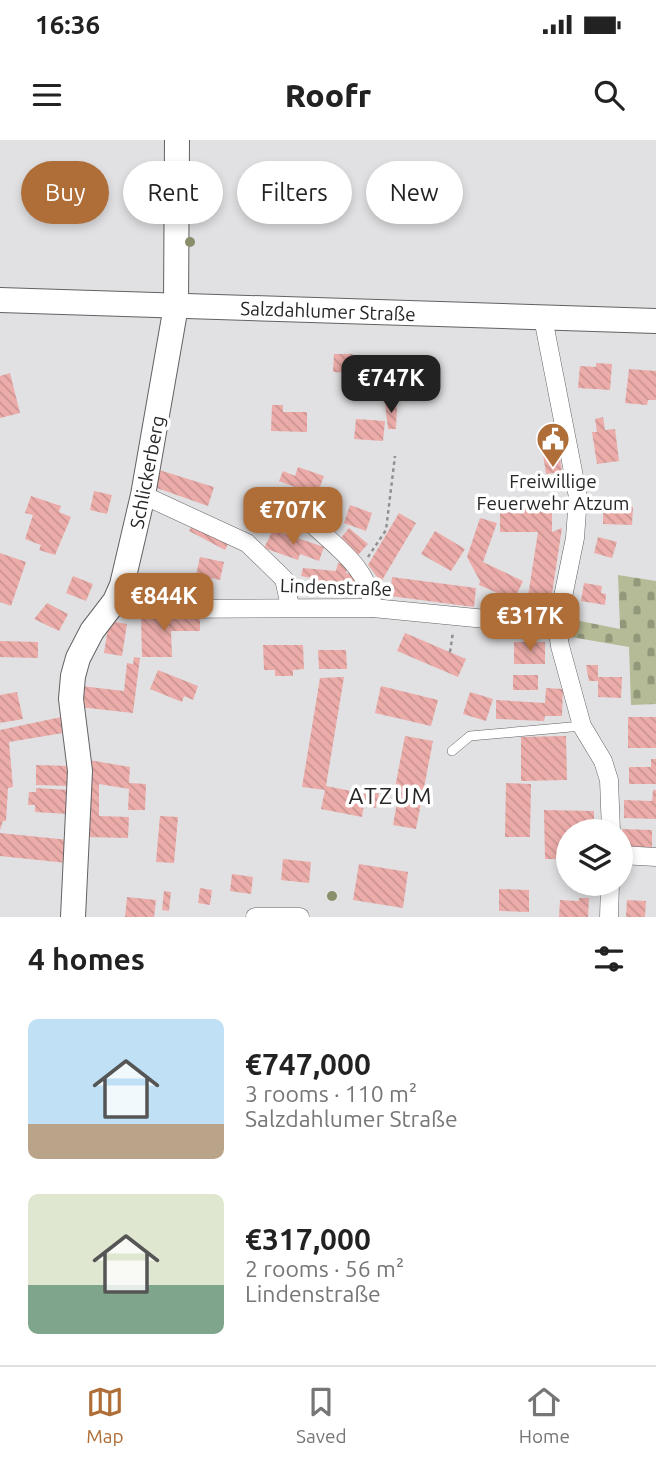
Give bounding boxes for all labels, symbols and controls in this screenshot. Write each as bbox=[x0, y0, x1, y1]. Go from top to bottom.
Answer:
text: 16:36 bbox=[35, 10, 100, 39]
icon: menu bbox=[28, 76, 66, 114]
icon: search bbox=[590, 76, 628, 114]
text: Roofr bbox=[285, 77, 371, 113]
chip: Buy bbox=[21, 161, 109, 224]
chip: Rent bbox=[123, 161, 223, 224]
chip: Filters bbox=[237, 161, 352, 224]
chip: New bbox=[366, 161, 463, 224]
street label: Salzdahlumer Straße bbox=[240, 297, 416, 325]
pin: €747K bbox=[342, 356, 440, 415]
text: €747K bbox=[357, 365, 425, 390]
street label: Schlickerberg bbox=[125, 414, 169, 530]
public building icon: Freiwillige Feuerwehr Atzum bbox=[534, 420, 572, 469]
place label: Freiwillige Feuerwehr Atzum bbox=[477, 470, 629, 514]
pin: €707K bbox=[244, 488, 342, 547]
text: €707K bbox=[259, 497, 327, 522]
pin: €844K bbox=[115, 574, 213, 633]
street label: Lindenstraße bbox=[280, 574, 392, 600]
text: €844K bbox=[130, 583, 198, 608]
pin: €317K bbox=[481, 594, 579, 653]
text: €317K bbox=[496, 603, 564, 628]
district label: ATZUM bbox=[348, 783, 434, 808]
map controls bbox=[556, 819, 633, 896]
button: layers bbox=[556, 819, 633, 896]
icon: filters bbox=[590, 940, 628, 978]
text: 4 homes bbox=[28, 942, 145, 976]
icon: home bbox=[84, 1047, 168, 1131]
text: €747,000 bbox=[245, 1047, 371, 1081]
text: 3 rooms · 110 m² bbox=[245, 1081, 417, 1106]
text: Salzdahlumer Straße bbox=[245, 1106, 458, 1131]
icon: home bbox=[84, 1222, 168, 1306]
text: €317,000 bbox=[245, 1222, 371, 1256]
text: 2 rooms · 56 m² bbox=[245, 1256, 404, 1281]
text: Lindenstraße bbox=[245, 1281, 381, 1306]
tab: Map bbox=[86, 1383, 124, 1447]
tab: Saved bbox=[296, 1383, 347, 1447]
tab: Home bbox=[519, 1383, 570, 1447]

